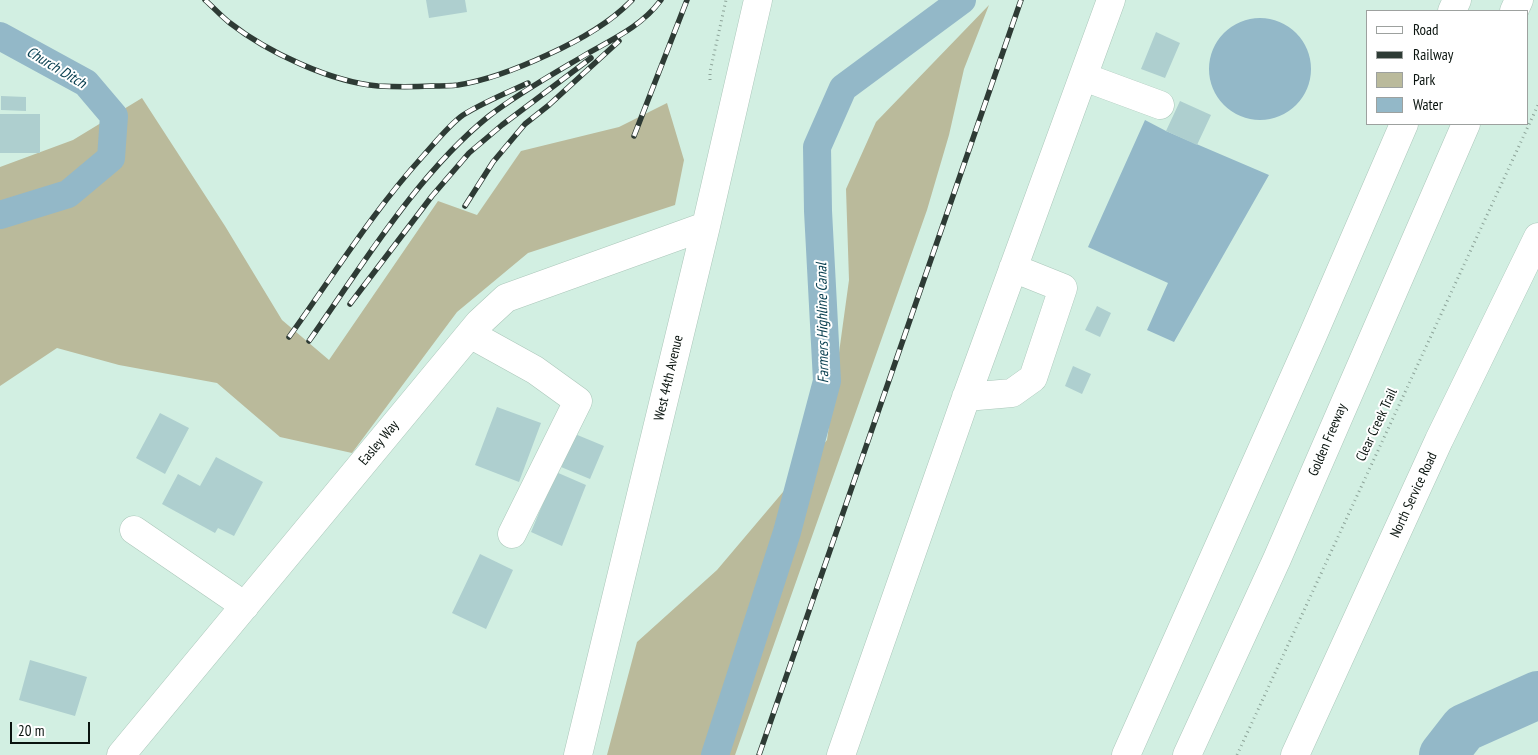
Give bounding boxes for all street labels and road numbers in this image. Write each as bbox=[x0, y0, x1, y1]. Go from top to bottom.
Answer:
street label: West 44th Avenue bbox=[651, 334, 687, 422]
street label: Clear Creek Trail bbox=[1353, 386, 1401, 464]
street label: Golden Freeway bbox=[1305, 401, 1351, 479]
street label: Easley Way bbox=[355, 417, 403, 469]
street label: North Service Road bbox=[1387, 450, 1441, 540]

